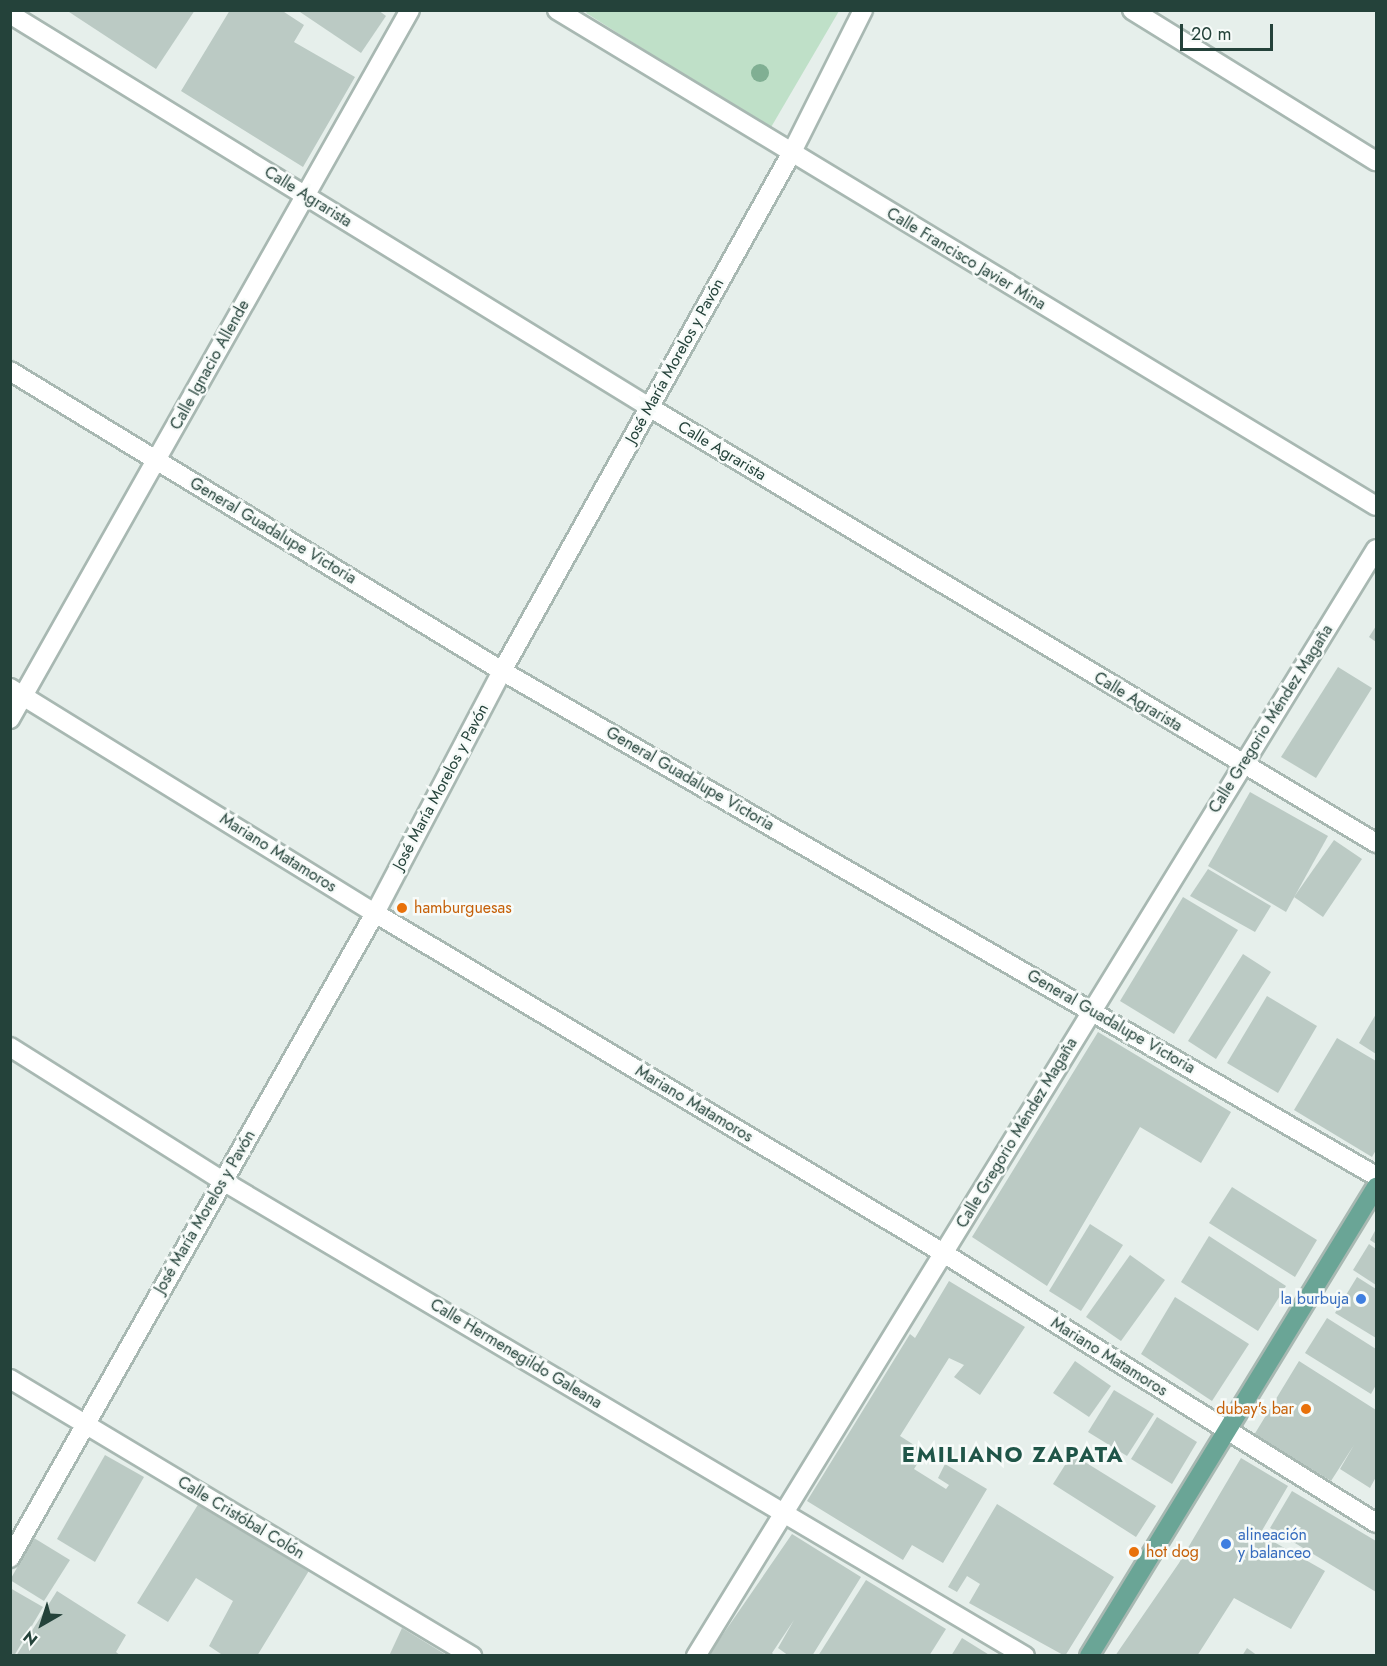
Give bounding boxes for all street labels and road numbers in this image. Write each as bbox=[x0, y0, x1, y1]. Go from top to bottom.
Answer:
street label: Calle Agrarista bbox=[261, 162, 355, 232]
street label: Calle Francisco Javier Mina bbox=[883, 204, 1049, 314]
street label: José María Morelos y Pavón bbox=[622, 275, 728, 447]
street label: Calle Ignacio Allende bbox=[166, 297, 254, 433]
street label: Calle Agrarista bbox=[674, 417, 770, 485]
street label: General Guadalupe Victoria bbox=[186, 474, 360, 588]
street label: Calle Gregorio Méndez Magaña bbox=[1205, 621, 1337, 817]
street label: Calle Agrarista bbox=[1090, 668, 1186, 736]
street label: José María Morelos y Pavón bbox=[389, 701, 493, 873]
street label: General Guadalupe Victoria bbox=[603, 723, 777, 835]
street label: Mariano Matamoros bbox=[216, 809, 340, 897]
street label: General Guadalupe Victoria bbox=[1024, 966, 1198, 1078]
street label: Calle Gregorio Méndez Magaña bbox=[953, 1034, 1081, 1232]
street label: Mariano Matamoros bbox=[632, 1061, 756, 1147]
street label: José María Morelos y Pavón bbox=[150, 1127, 260, 1297]
street label: Calle Hermenegildo Galeana bbox=[427, 1295, 605, 1413]
street label: Mariano Matamoros bbox=[1047, 1313, 1171, 1401]
street label: Calle Cristóbal Colón bbox=[174, 1473, 308, 1563]

